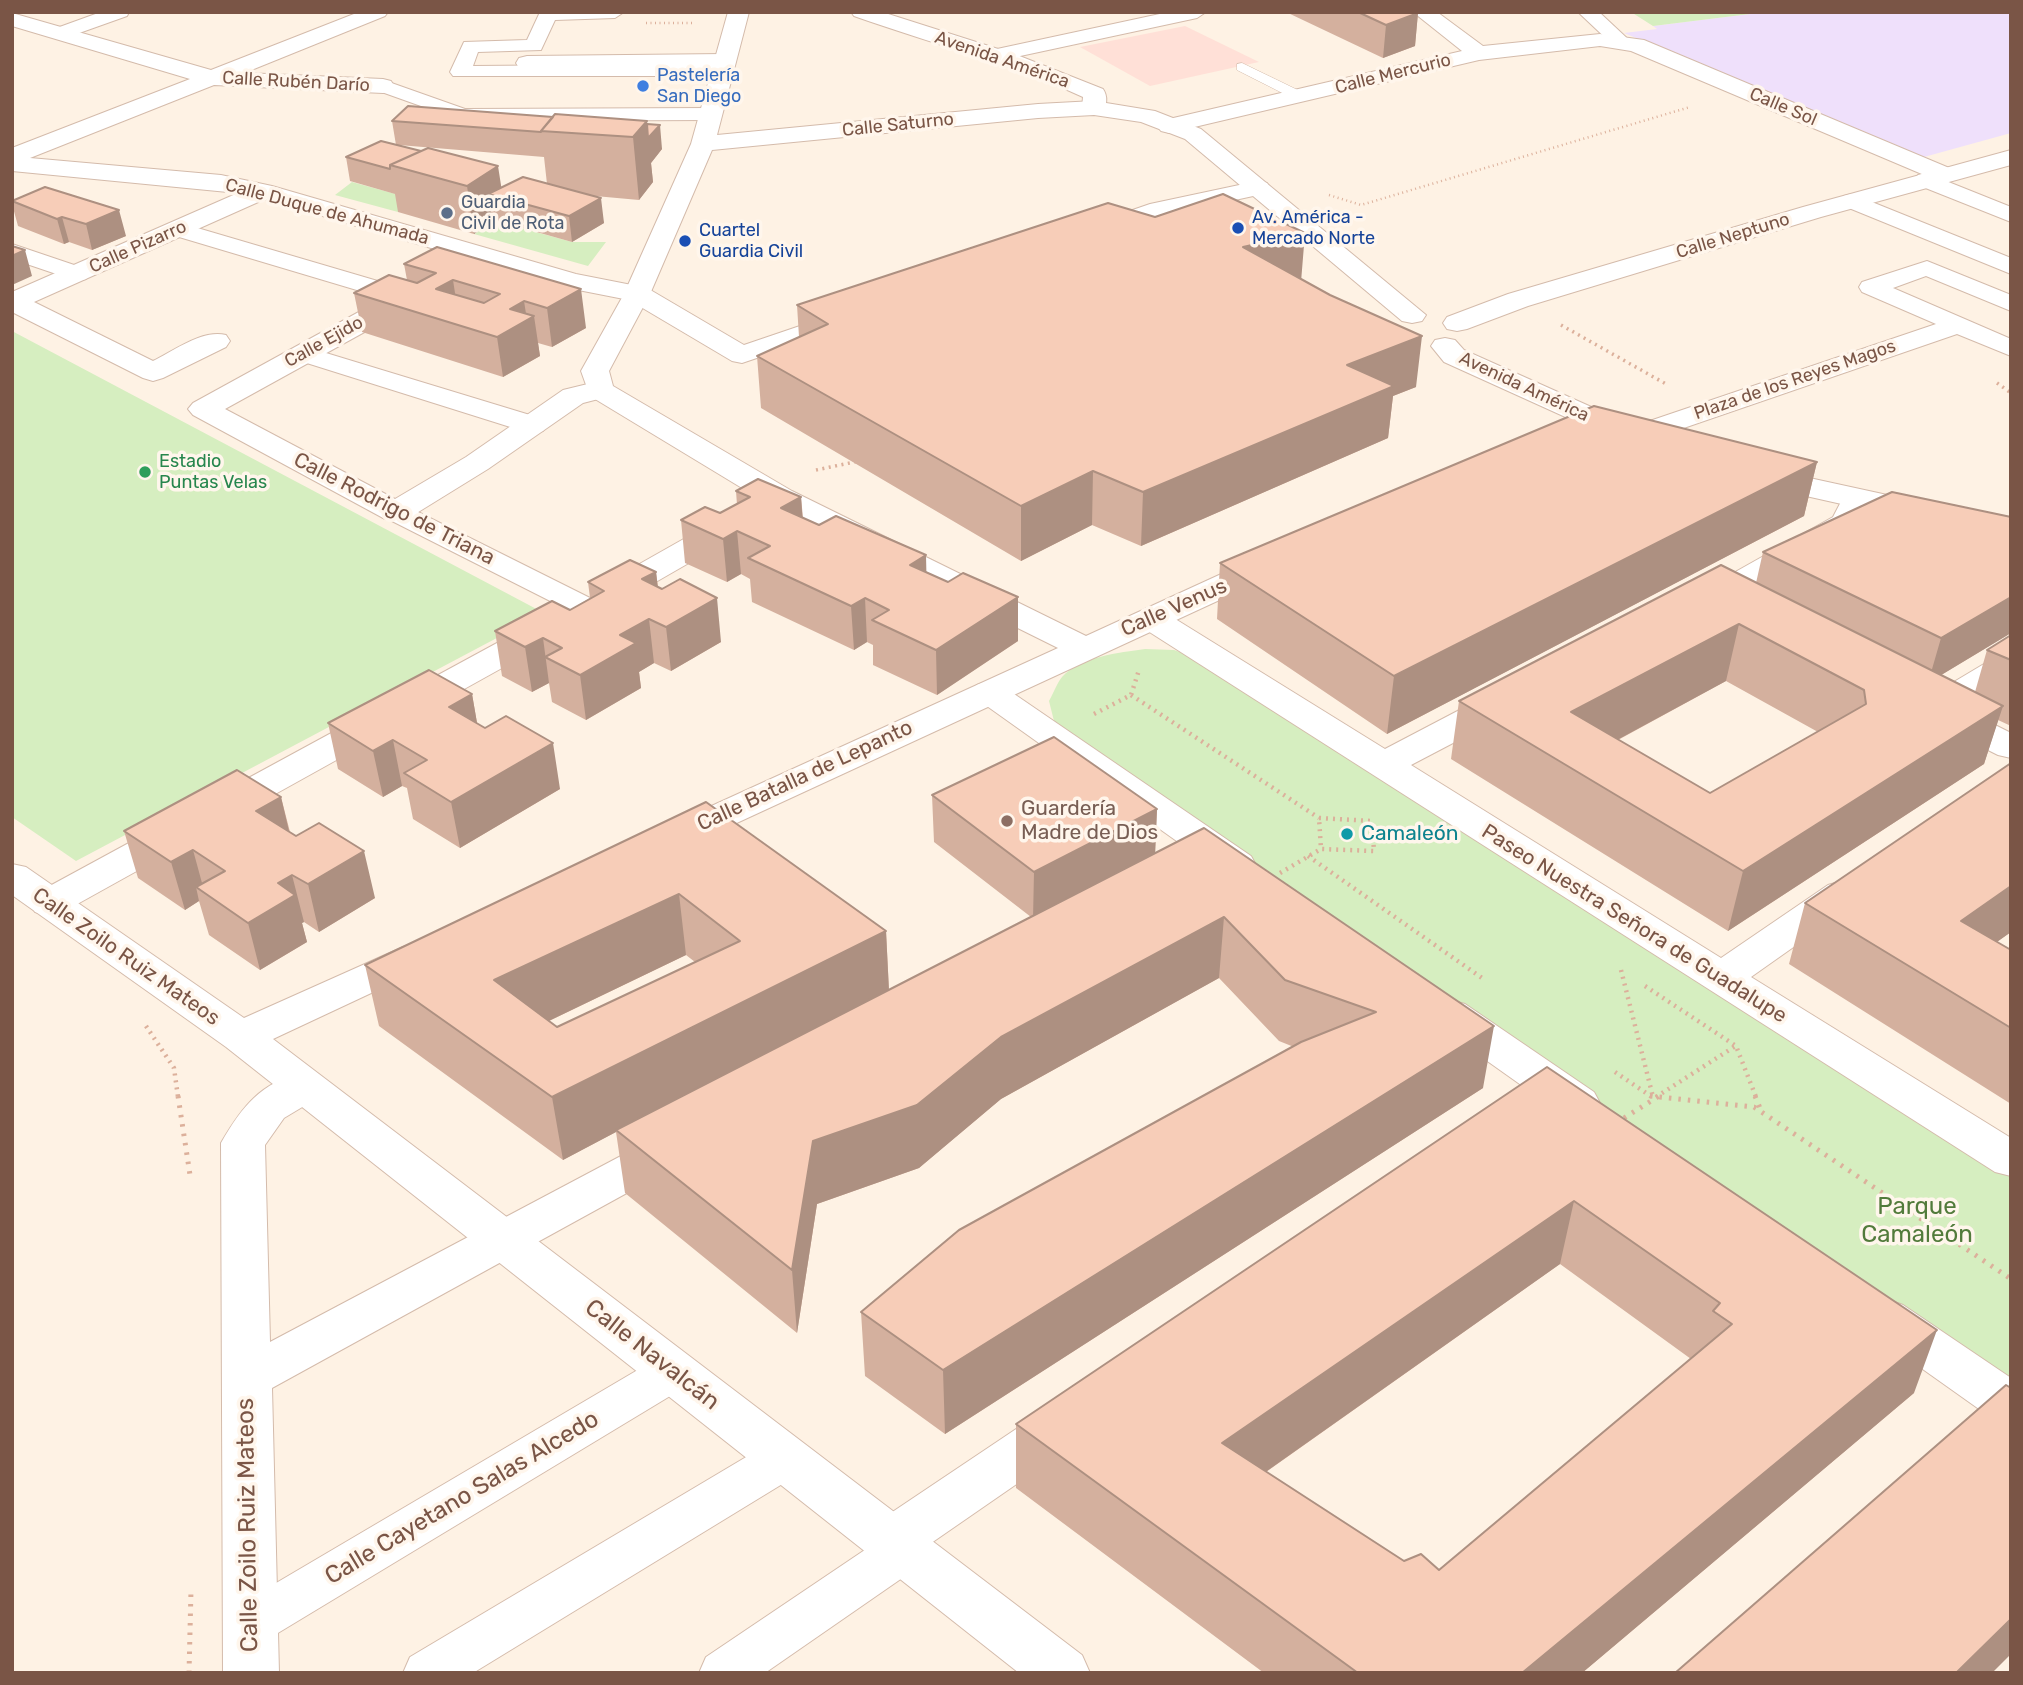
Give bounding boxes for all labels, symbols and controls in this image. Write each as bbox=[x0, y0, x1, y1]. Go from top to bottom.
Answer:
street label: Avenida América bbox=[932, 27, 1072, 93]
street label: Calle Mercurio bbox=[1333, 49, 1453, 99]
place label: Pastelería San Diego bbox=[657, 65, 741, 108]
street label: Calle Rubén Darío bbox=[222, 67, 370, 97]
marker: Pastelería San Diego bbox=[635, 78, 651, 94]
street label: Calle Sol bbox=[1746, 83, 1820, 131]
street label: Calle Saturno bbox=[841, 108, 955, 142]
street label: Calle Duque de Ahumada bbox=[223, 174, 431, 250]
place label: Guardia Civil de Rota bbox=[461, 192, 565, 234]
marker: Guardia Civil de Rota bbox=[439, 205, 455, 221]
place label: Av. América - Mercado Norte bbox=[1252, 207, 1375, 249]
street label: Calle Neptuno bbox=[1674, 208, 1792, 264]
street label: Calle Pizarro bbox=[86, 216, 190, 278]
place label: Cuartel Guardia Civil bbox=[699, 220, 803, 262]
marker: Av. América - Mercado Norte bbox=[1230, 220, 1246, 236]
marker: Cuartel Guardia Civil bbox=[677, 233, 693, 249]
street label: Calle Ejido bbox=[281, 312, 367, 372]
street label: Plaza de los Reyes Magos bbox=[1691, 335, 1899, 425]
street label: Avenida América bbox=[1456, 347, 1592, 427]
street label: Calle Rodrigo de Triana bbox=[289, 447, 499, 571]
place label: Estadio Puntas Velas bbox=[159, 451, 267, 494]
marker: Estadio Puntas Velas bbox=[137, 464, 153, 480]
street label: Calle Venus bbox=[1117, 573, 1231, 643]
street label: Calle Batalla de Lepanto bbox=[693, 715, 917, 837]
place label: Guardería Madre de Dios bbox=[1021, 796, 1158, 846]
marker: Guardería Madre de Dios bbox=[999, 813, 1015, 829]
street label: Paseo Nuestra Señora de Guadalupe bbox=[1477, 819, 1791, 1029]
place label: Camaleón bbox=[1361, 821, 1458, 847]
marker: Camaleón bbox=[1339, 826, 1355, 842]
street label: Calle Zoilo Ruiz Mateos bbox=[28, 883, 224, 1031]
park label: Parque Camaleón bbox=[1861, 1193, 1973, 1249]
street label: Calle Navalcán bbox=[579, 1294, 725, 1416]
street label: Calle Zoilo Ruiz Mateos bbox=[231, 1398, 265, 1652]
street label: Calle Cayetano Salas Alcedo bbox=[320, 1405, 604, 1591]

